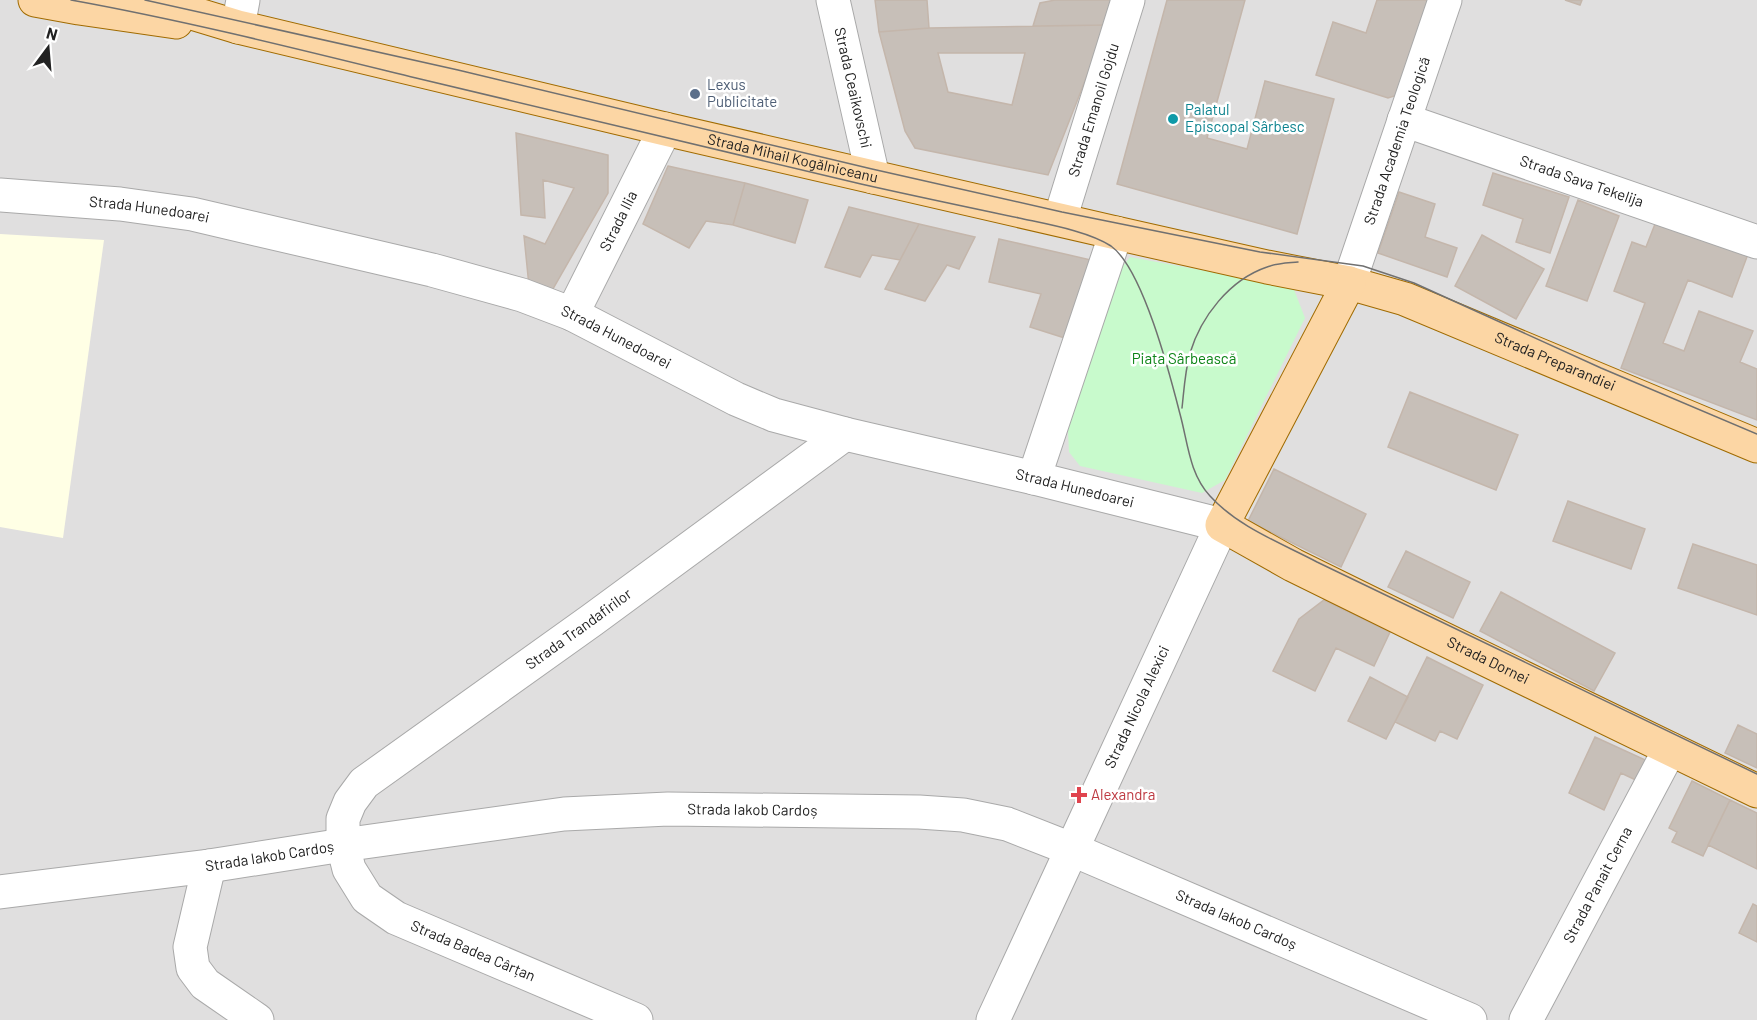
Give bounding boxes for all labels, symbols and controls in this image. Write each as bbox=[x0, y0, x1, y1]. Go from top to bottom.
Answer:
north arrow bbox=[18, 18, 78, 78]
text: N bbox=[45, 23, 60, 44]
street label: Strada Ceaikovschi bbox=[831, 25, 876, 150]
street label: Strada Emanoil Gojdu bbox=[1064, 41, 1122, 179]
street label: Strada Academia Teologică bbox=[1359, 54, 1433, 227]
place label: Lexus Publicitate bbox=[707, 75, 777, 110]
marker: Lexus Publicitate bbox=[688, 87, 702, 101]
place label: Palatul Episcopal Sârbesc bbox=[1185, 100, 1305, 135]
marker: Palatul Episcopal Sârbesc bbox=[1166, 112, 1180, 126]
street label: Strada Mihail Kogălniceanu bbox=[706, 129, 880, 186]
street label: Strada Sava Tekelija bbox=[1518, 151, 1646, 210]
street label: Strada Ilia bbox=[595, 188, 640, 254]
street label: Strada Hunedoarei bbox=[88, 192, 211, 226]
street label: Strada Hunedoarei bbox=[559, 301, 675, 372]
street label: Strada Preparandiei bbox=[1492, 327, 1619, 394]
park label: Piața Sârbească bbox=[1132, 349, 1236, 367]
street label: Strada Hunedoarei bbox=[1014, 464, 1136, 511]
street label: Strada Trandafirilor bbox=[522, 584, 635, 673]
street label: Strada Dornei bbox=[1445, 632, 1532, 687]
street label: Strada Nicola Alexici bbox=[1100, 642, 1172, 771]
place label: Alexandra bbox=[1091, 785, 1155, 803]
marker: Alexandra bbox=[1072, 788, 1086, 802]
street label: Strada Iakob Cardoș bbox=[687, 799, 818, 819]
street label: Strada Panait Cerna bbox=[1559, 823, 1635, 946]
street label: Strada Iakob Cardoș bbox=[204, 837, 335, 874]
street label: Strada Iakob Cardoș bbox=[1173, 885, 1300, 953]
street label: Strada Badea Cârțan bbox=[408, 916, 538, 984]

